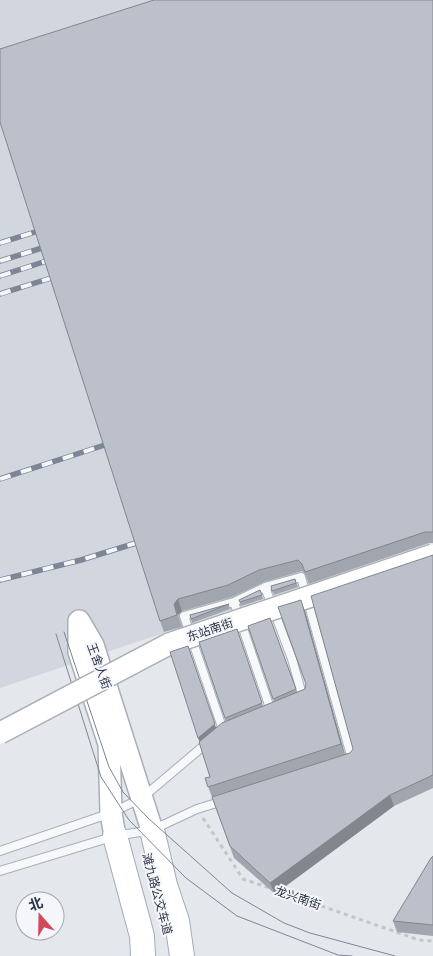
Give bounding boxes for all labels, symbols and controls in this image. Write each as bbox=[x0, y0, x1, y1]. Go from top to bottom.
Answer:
street label: 东站南街 bbox=[185, 616, 235, 644]
street label: 王舍人街 bbox=[84, 641, 114, 691]
street label: 滩九路公交车道 bbox=[139, 852, 175, 936]
street label: 龙兴南街 bbox=[273, 884, 323, 912]
north arrow bbox=[15, 891, 65, 941]
text: 北 bbox=[26, 894, 45, 914]

